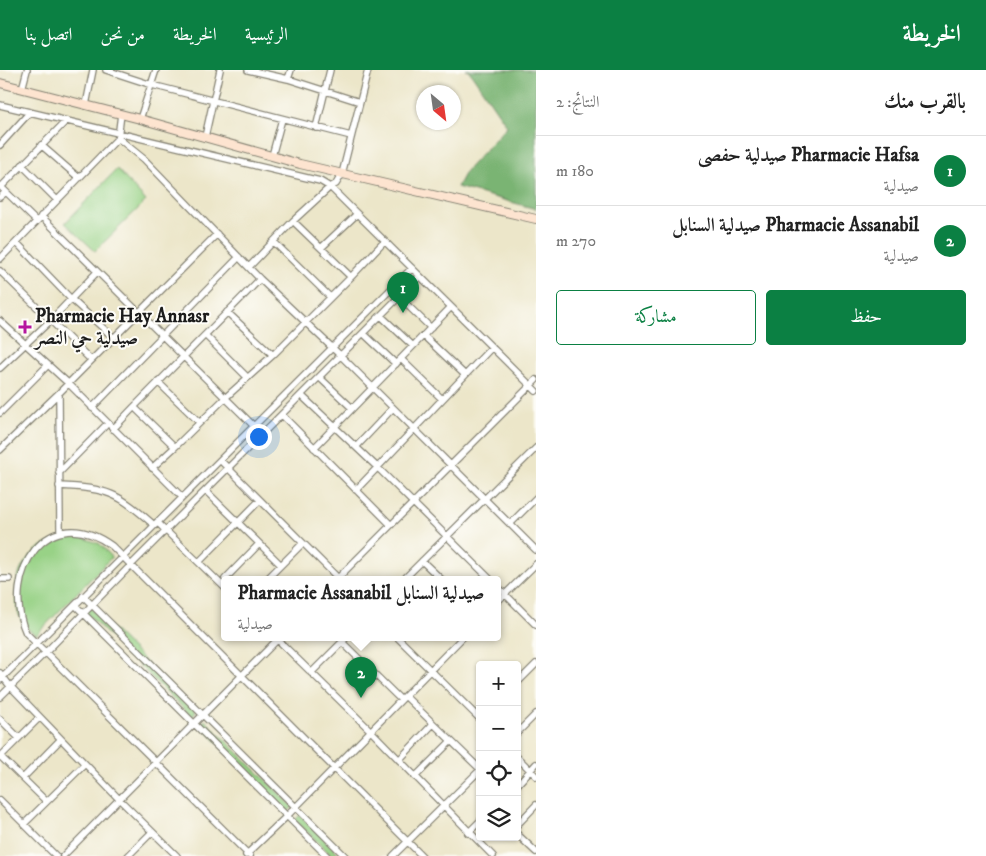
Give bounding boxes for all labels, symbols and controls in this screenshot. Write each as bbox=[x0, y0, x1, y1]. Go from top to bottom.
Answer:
text: الخريطة bbox=[903, 19, 961, 49]
text: اتصل بنا bbox=[25, 24, 72, 46]
text: من نحن bbox=[100, 24, 145, 46]
text: الخريطة bbox=[173, 24, 217, 46]
text: الرئيسية bbox=[245, 24, 288, 46]
north arrow bbox=[416, 85, 461, 130]
text: بالقرب منك bbox=[884, 89, 966, 115]
text: النتائج: 2 bbox=[556, 92, 600, 112]
text: Pharmacie Hafsa صيدلية حفصى bbox=[698, 144, 919, 167]
text: 180 m bbox=[556, 161, 594, 181]
text: 1 bbox=[947, 161, 953, 181]
text: صيدلية bbox=[884, 176, 919, 196]
text: Pharmacie Assanabil صيدلية السنابل bbox=[672, 214, 919, 237]
text: 270 m bbox=[556, 231, 596, 251]
text: 2 bbox=[946, 231, 954, 251]
text: صيدلية bbox=[884, 246, 919, 266]
pin: 1 bbox=[387, 272, 419, 313]
button: مشاركة bbox=[556, 290, 756, 345]
button: حفظ bbox=[766, 290, 966, 345]
place label: Pharmacie Hay Annasr صيدلية حي النصر bbox=[33, 305, 210, 353]
marker: Pharmacie Hay Annasr صيدلية حي النصر bbox=[19, 321, 31, 333]
your location bbox=[246, 424, 272, 450]
popup bbox=[221, 576, 501, 641]
text: Pharmacie Assanabil صيدلية السنابل bbox=[237, 582, 485, 605]
text: صيدلية bbox=[237, 614, 273, 634]
pin: 2 bbox=[345, 657, 377, 698]
map controls bbox=[476, 661, 521, 841]
button: + bbox=[476, 661, 521, 706]
button: − bbox=[476, 706, 521, 751]
button: locate bbox=[476, 751, 521, 796]
button: layers bbox=[476, 796, 521, 841]

